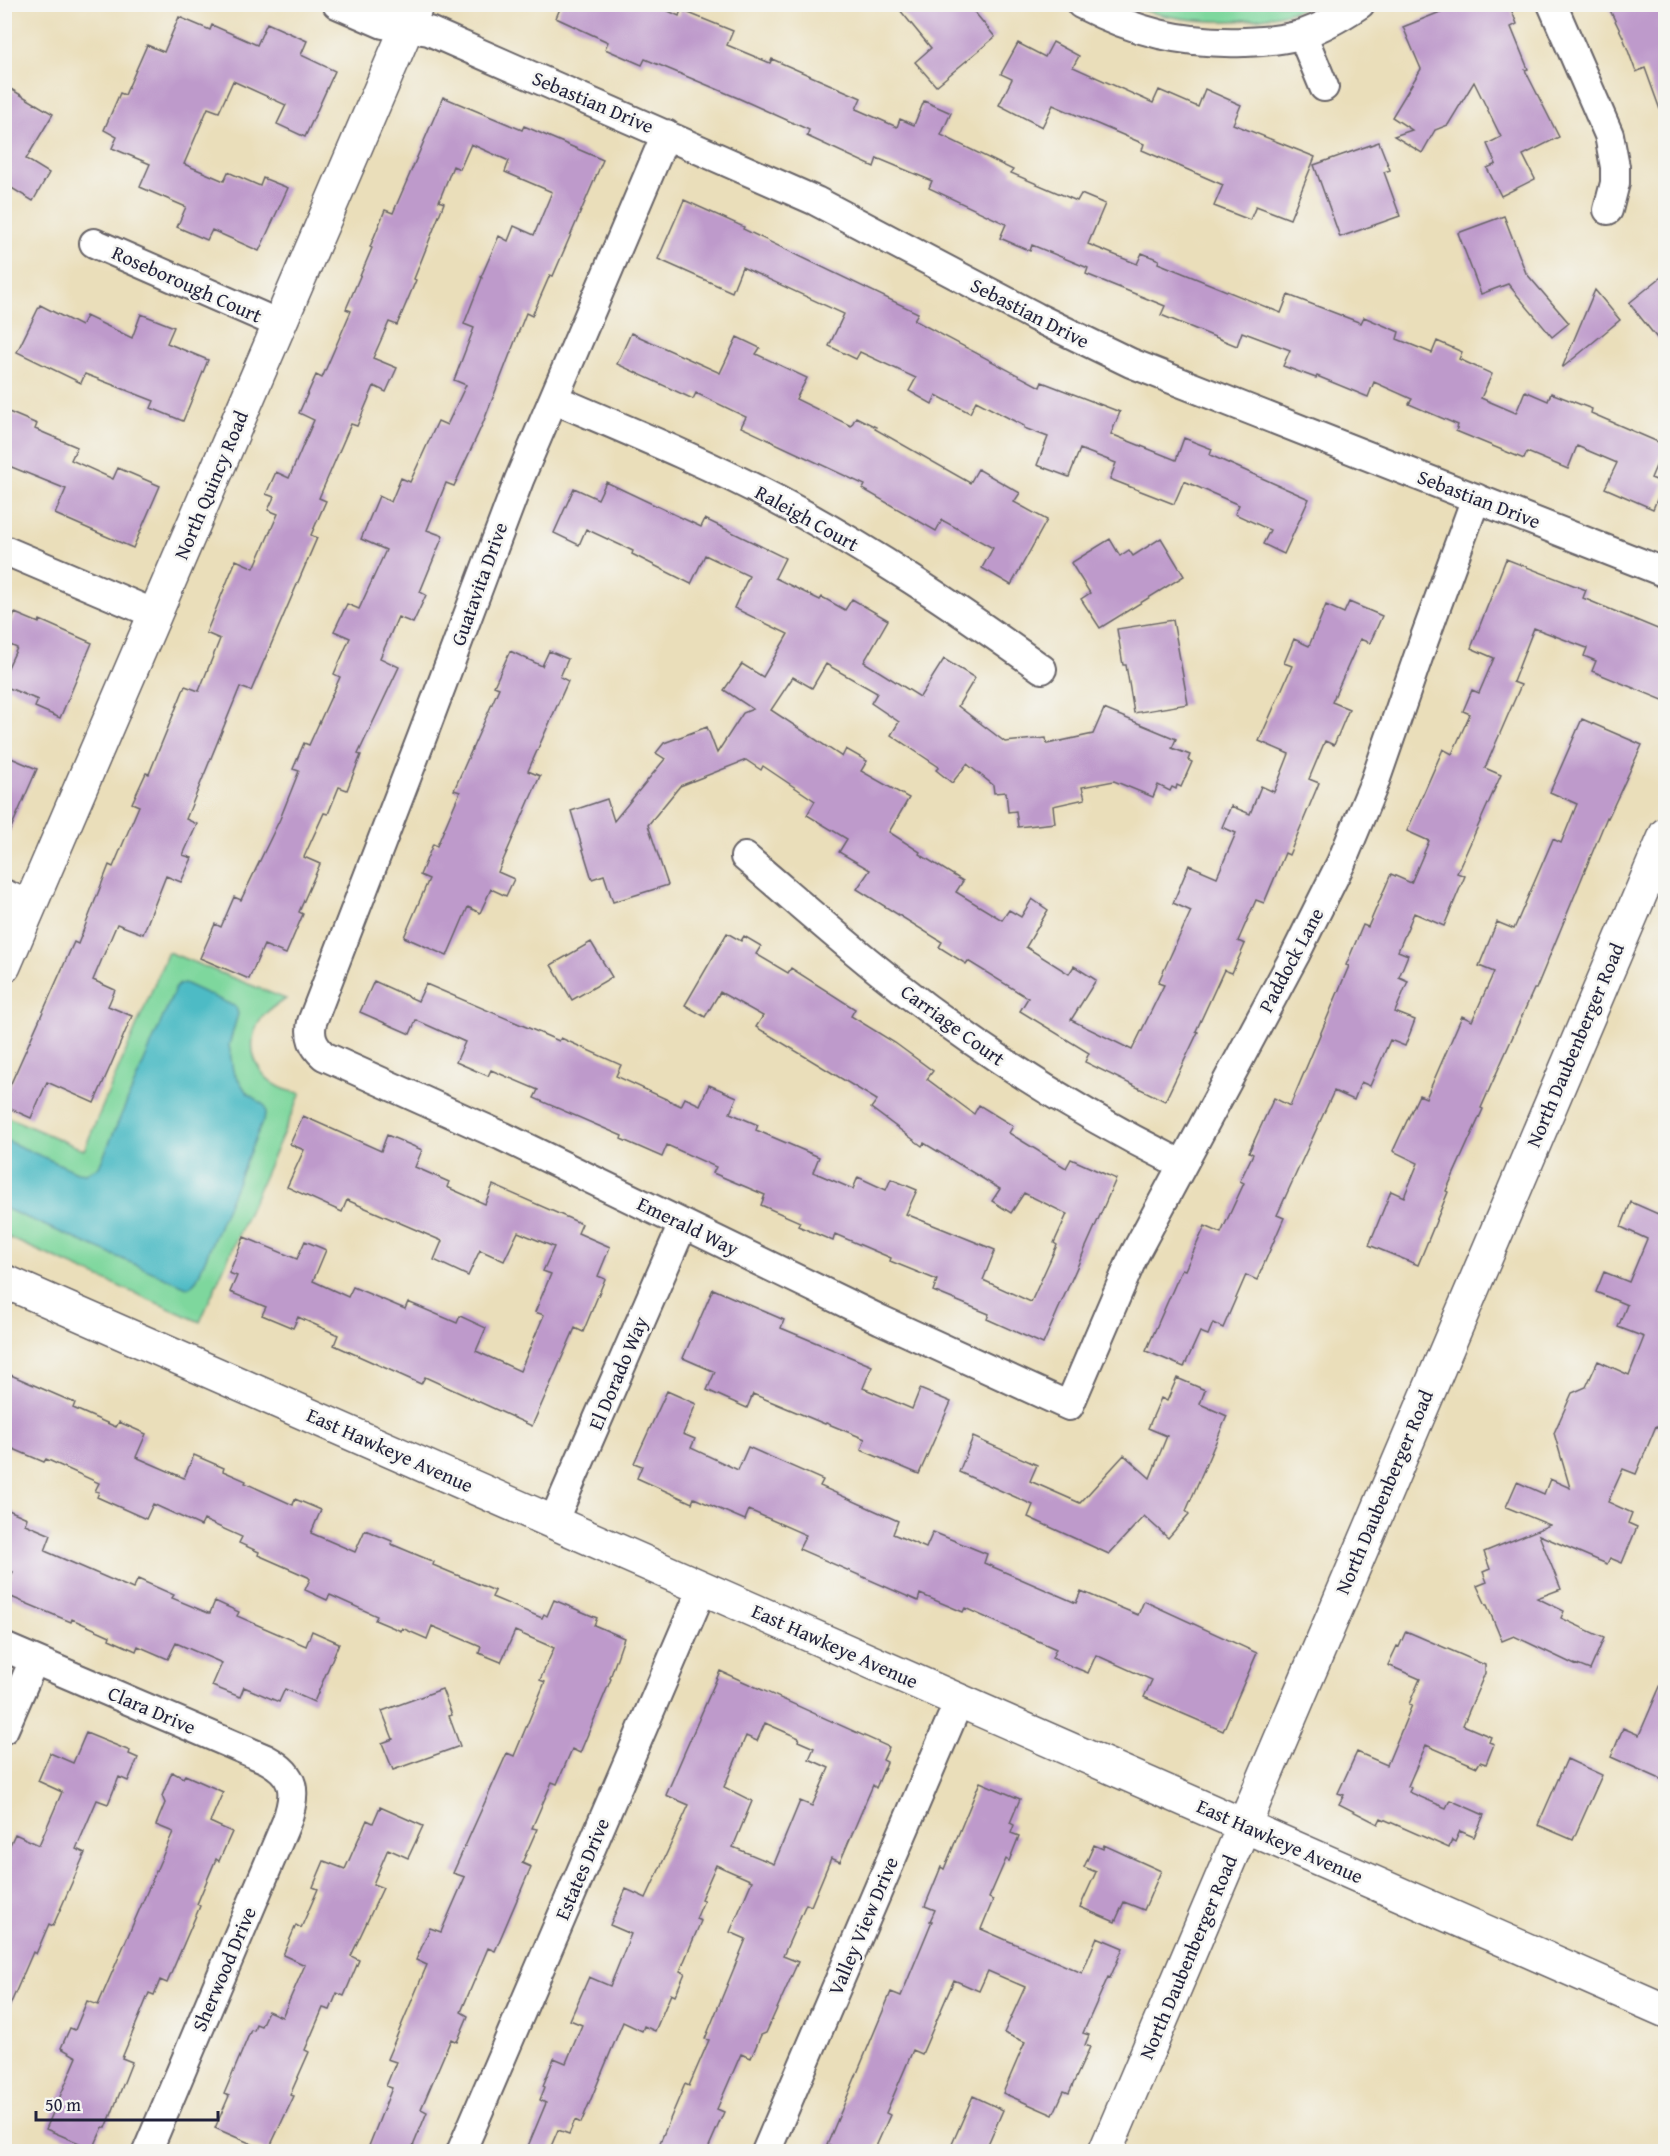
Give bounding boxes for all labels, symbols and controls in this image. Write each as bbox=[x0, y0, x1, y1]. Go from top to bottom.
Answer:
street label: Sebastian Drive bbox=[528, 63, 658, 140]
street label: Roseborough Court bbox=[108, 237, 267, 330]
street label: Sebastian Drive bbox=[966, 270, 1095, 355]
street label: North Quincy Road bbox=[166, 406, 255, 564]
street label: Sebastian Drive bbox=[1414, 462, 1545, 535]
street label: Raleigh Court bbox=[750, 477, 864, 558]
street label: Guatavita Drive bbox=[443, 518, 514, 650]
street label: Paddock Lane bbox=[1251, 902, 1330, 1017]
street label: North Daubenberger Road bbox=[1518, 938, 1631, 1151]
street label: Carriage Court bbox=[895, 977, 1011, 1072]
street label: Emerald Way bbox=[633, 1188, 744, 1263]
street label: El Dorado Way bbox=[581, 1311, 655, 1434]
street label: North Daubenberger Road bbox=[1327, 1385, 1440, 1598]
street label: East Hawkeye Avenue bbox=[302, 1400, 478, 1499]
street label: East Hawkeye Avenue bbox=[747, 1596, 923, 1695]
street label: Clara Drive bbox=[104, 1678, 201, 1741]
street label: East Hawkeye Avenue bbox=[1192, 1791, 1368, 1890]
street label: Estates Drive bbox=[547, 1813, 616, 1924]
street label: North Daubenberger Road bbox=[1131, 1850, 1244, 2063]
street label: Valley View Drive bbox=[820, 1852, 905, 2000]
street label: Sherwood Drive bbox=[184, 1902, 263, 2036]
scale bar bbox=[36, 2084, 218, 2122]
text: 50 m bbox=[45, 2091, 81, 2118]

